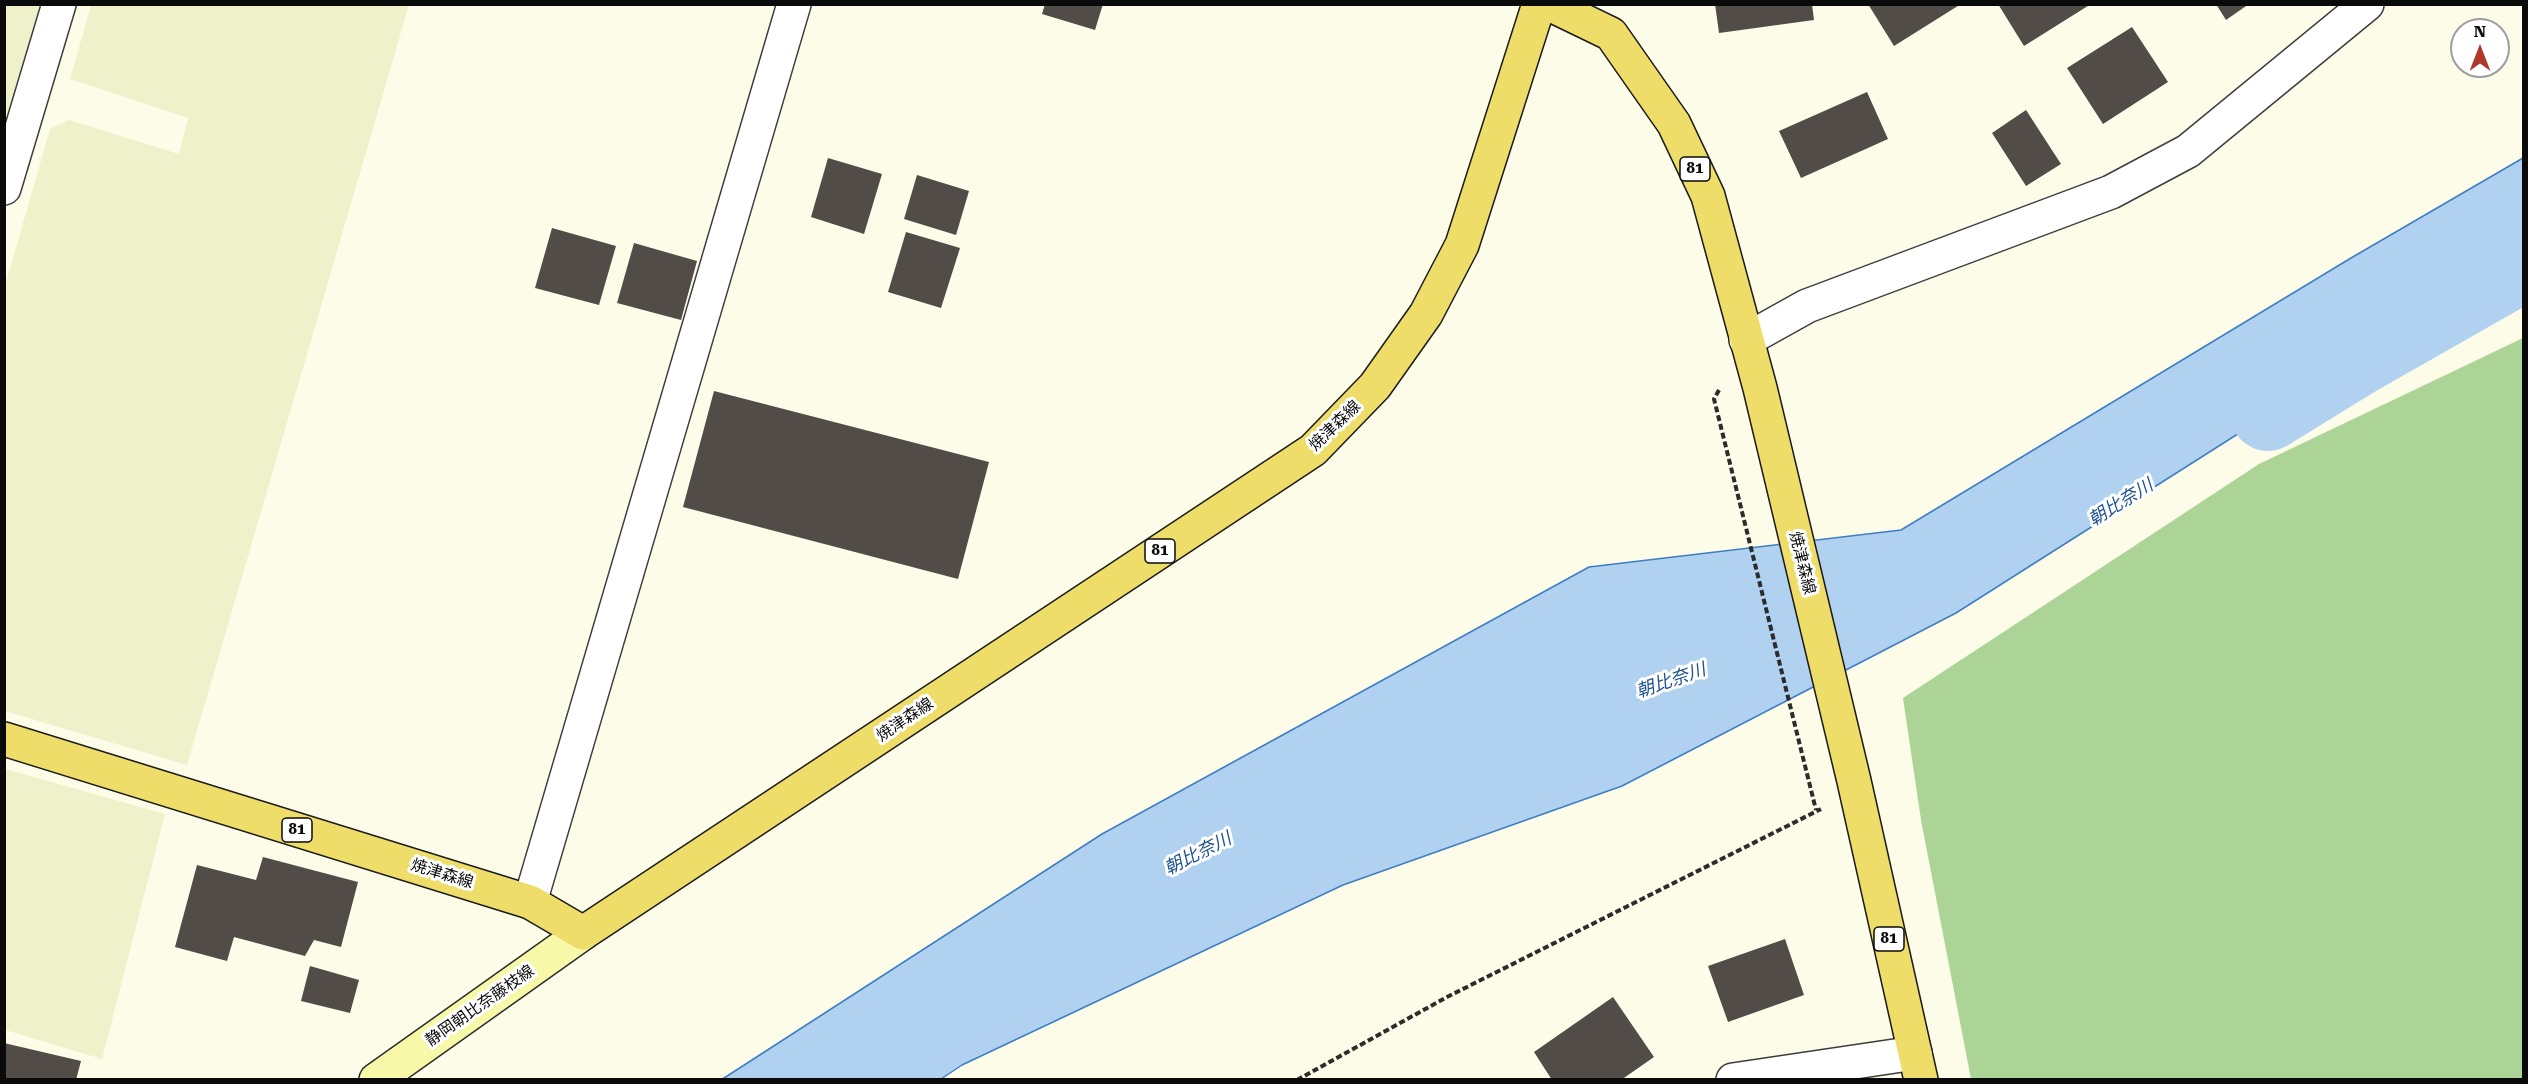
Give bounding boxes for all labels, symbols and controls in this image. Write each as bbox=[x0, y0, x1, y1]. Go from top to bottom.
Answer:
north arrow bbox=[2450, 18, 2510, 78]
text: N bbox=[2474, 22, 2486, 41]
road number: 81 bbox=[1680, 157, 1710, 181]
street label: 焼津森線 bbox=[1305, 397, 1365, 455]
water label: 朝比奈川 bbox=[2085, 475, 2157, 531]
street label: 焼津森線 bbox=[1785, 530, 1819, 596]
road number: 81 bbox=[1145, 539, 1175, 563]
water label: 朝比奈川 bbox=[1633, 659, 1709, 703]
street label: 焼津森線 bbox=[873, 694, 937, 746]
road number: 81 bbox=[282, 818, 312, 842]
water label: 朝比奈川 bbox=[1161, 828, 1235, 880]
street label: 焼津森線 bbox=[409, 855, 475, 893]
road number: 81 bbox=[1874, 927, 1904, 951]
street label: 静岡朝比奈藤枝線 bbox=[422, 961, 538, 1051]

